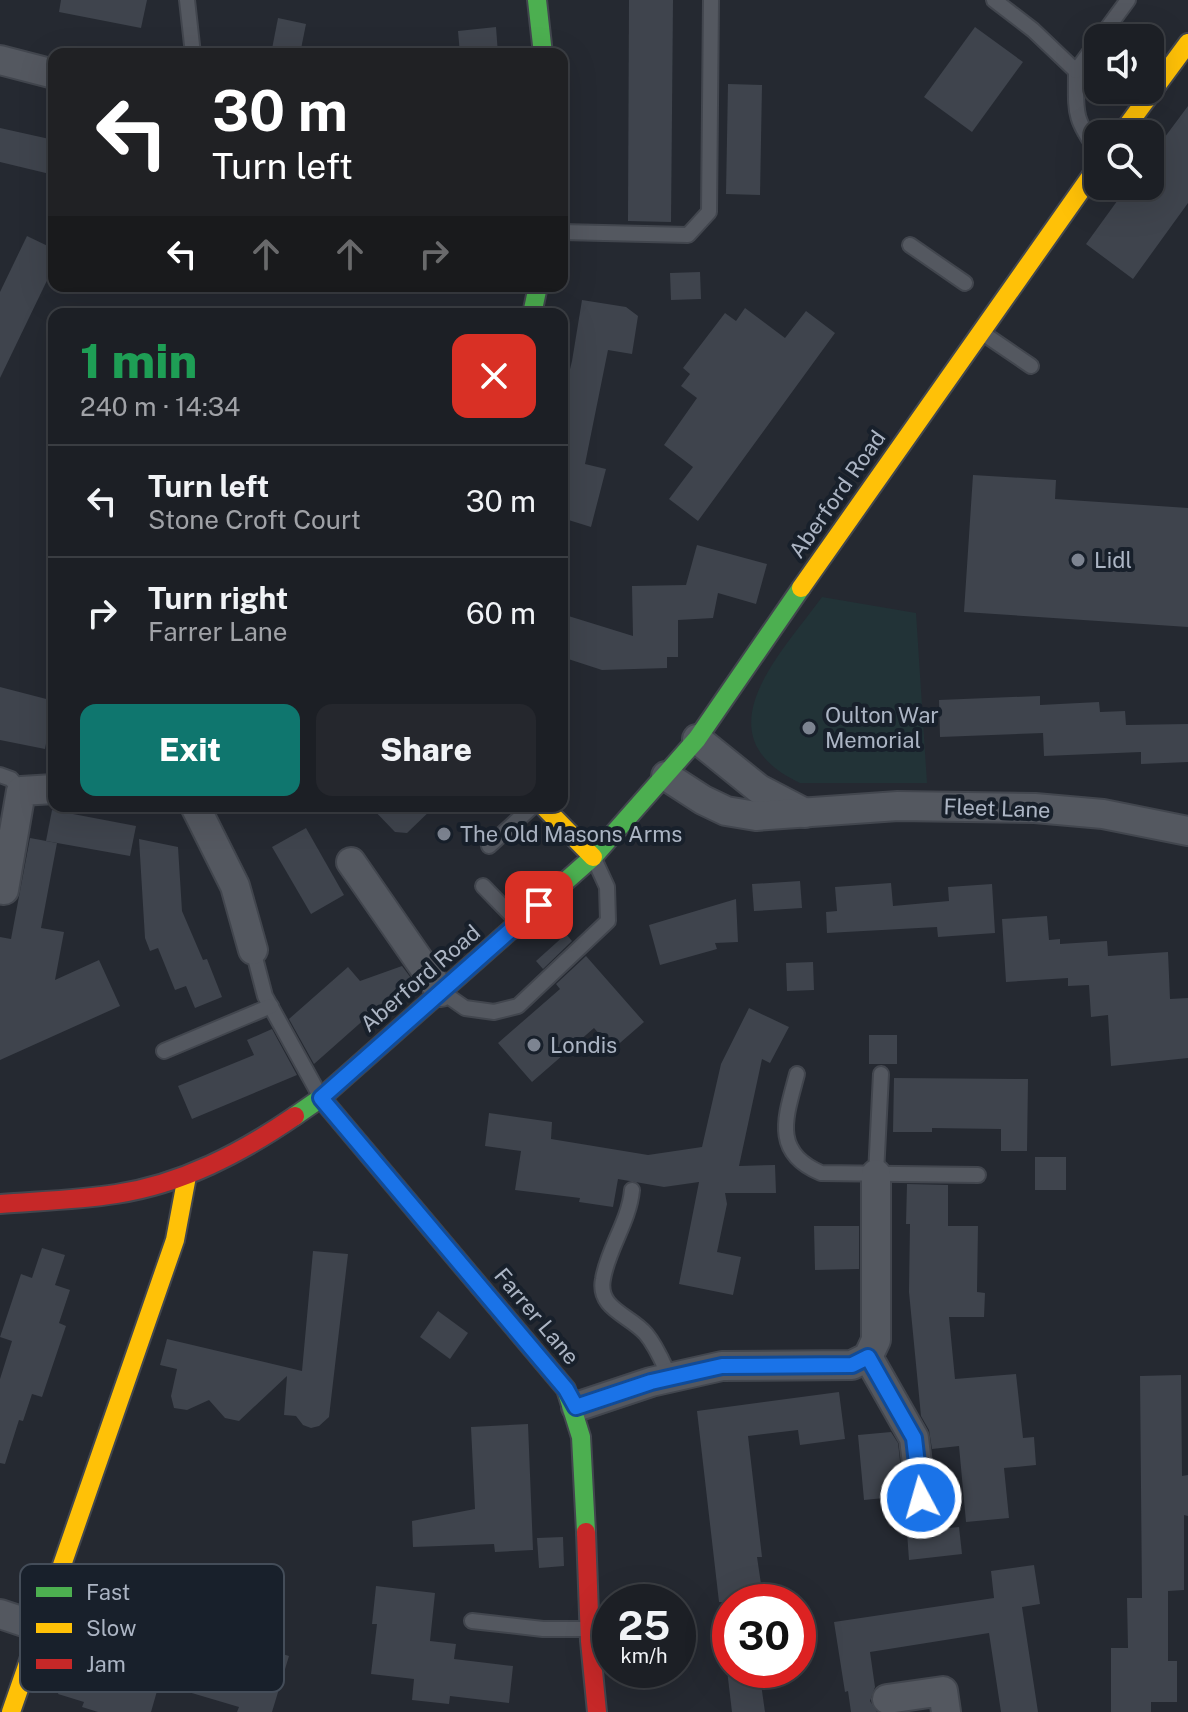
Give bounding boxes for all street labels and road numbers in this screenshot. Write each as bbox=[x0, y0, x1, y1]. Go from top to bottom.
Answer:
street label: Aberford Road bbox=[783, 425, 891, 563]
street label: Fleet Lane bbox=[943, 793, 1051, 823]
street label: Aberford Road bbox=[355, 919, 485, 1037]
street label: Farrer Lane bbox=[489, 1262, 585, 1370]

